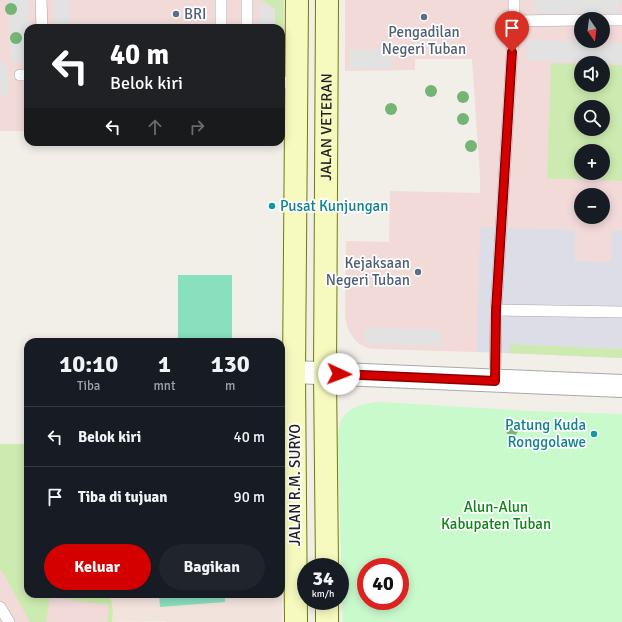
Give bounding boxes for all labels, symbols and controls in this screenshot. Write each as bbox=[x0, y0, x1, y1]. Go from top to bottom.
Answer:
place label: BRI bbox=[184, 5, 207, 23]
marker: BRI bbox=[171, 9, 181, 19]
pin bbox=[495, 11, 529, 52]
marker: Pengadilan Negeri Tuban bbox=[419, 12, 429, 22]
north arrow bbox=[574, 12, 610, 48]
map controls bbox=[574, 12, 610, 224]
icon: arrive bbox=[501, 17, 523, 39]
place label: Pengadilan Negeri Tuban bbox=[382, 23, 466, 58]
text: 40 m bbox=[110, 38, 169, 72]
icon: left bbox=[44, 40, 96, 92]
button: sound bbox=[574, 56, 610, 92]
text: Belok kiri bbox=[110, 72, 183, 94]
street label: JALAN VETERAN bbox=[317, 73, 336, 181]
button: search bbox=[574, 100, 610, 136]
icon: left bbox=[102, 116, 124, 138]
icon: ahead bbox=[144, 116, 166, 138]
icon: right bbox=[186, 116, 208, 138]
button: + bbox=[574, 144, 610, 180]
button: − bbox=[574, 188, 610, 224]
place label: Pusat Kunjungan bbox=[280, 197, 388, 215]
marker: Pusat Kunjungan bbox=[267, 201, 277, 211]
place label: Kejaksaan Negeri Tuban bbox=[326, 254, 410, 289]
marker: Kejaksaan Negeri Tuban bbox=[413, 267, 423, 277]
text: 10:10 bbox=[59, 349, 118, 379]
text: 1 bbox=[158, 349, 171, 379]
text: 130 bbox=[211, 349, 250, 379]
position arrow bbox=[318, 353, 360, 395]
text: Tiba bbox=[77, 378, 100, 394]
text: mnt bbox=[153, 378, 176, 394]
text: m bbox=[225, 378, 235, 394]
place label: Patung Kuda Ronggolawe bbox=[505, 416, 586, 451]
street label: JALAN R.M. SURYO bbox=[286, 424, 304, 546]
icon: left bbox=[44, 426, 66, 448]
text: Belok kiri bbox=[78, 428, 141, 446]
text: 40 m bbox=[234, 428, 265, 446]
marker: Patung Kuda Ronggolawe bbox=[589, 429, 599, 439]
icon: arrive bbox=[44, 486, 66, 508]
text: Tiba di tujuan bbox=[78, 488, 168, 506]
text: 90 m bbox=[234, 488, 265, 506]
park label: Alun-Alun Kabupaten Tuban bbox=[441, 498, 551, 533]
button: Keluar bbox=[44, 544, 151, 590]
button: Bagikan bbox=[159, 544, 265, 590]
speed limit sign: 40 bbox=[357, 558, 409, 610]
text: 34 bbox=[312, 566, 334, 591]
text: km/h bbox=[312, 588, 334, 600]

